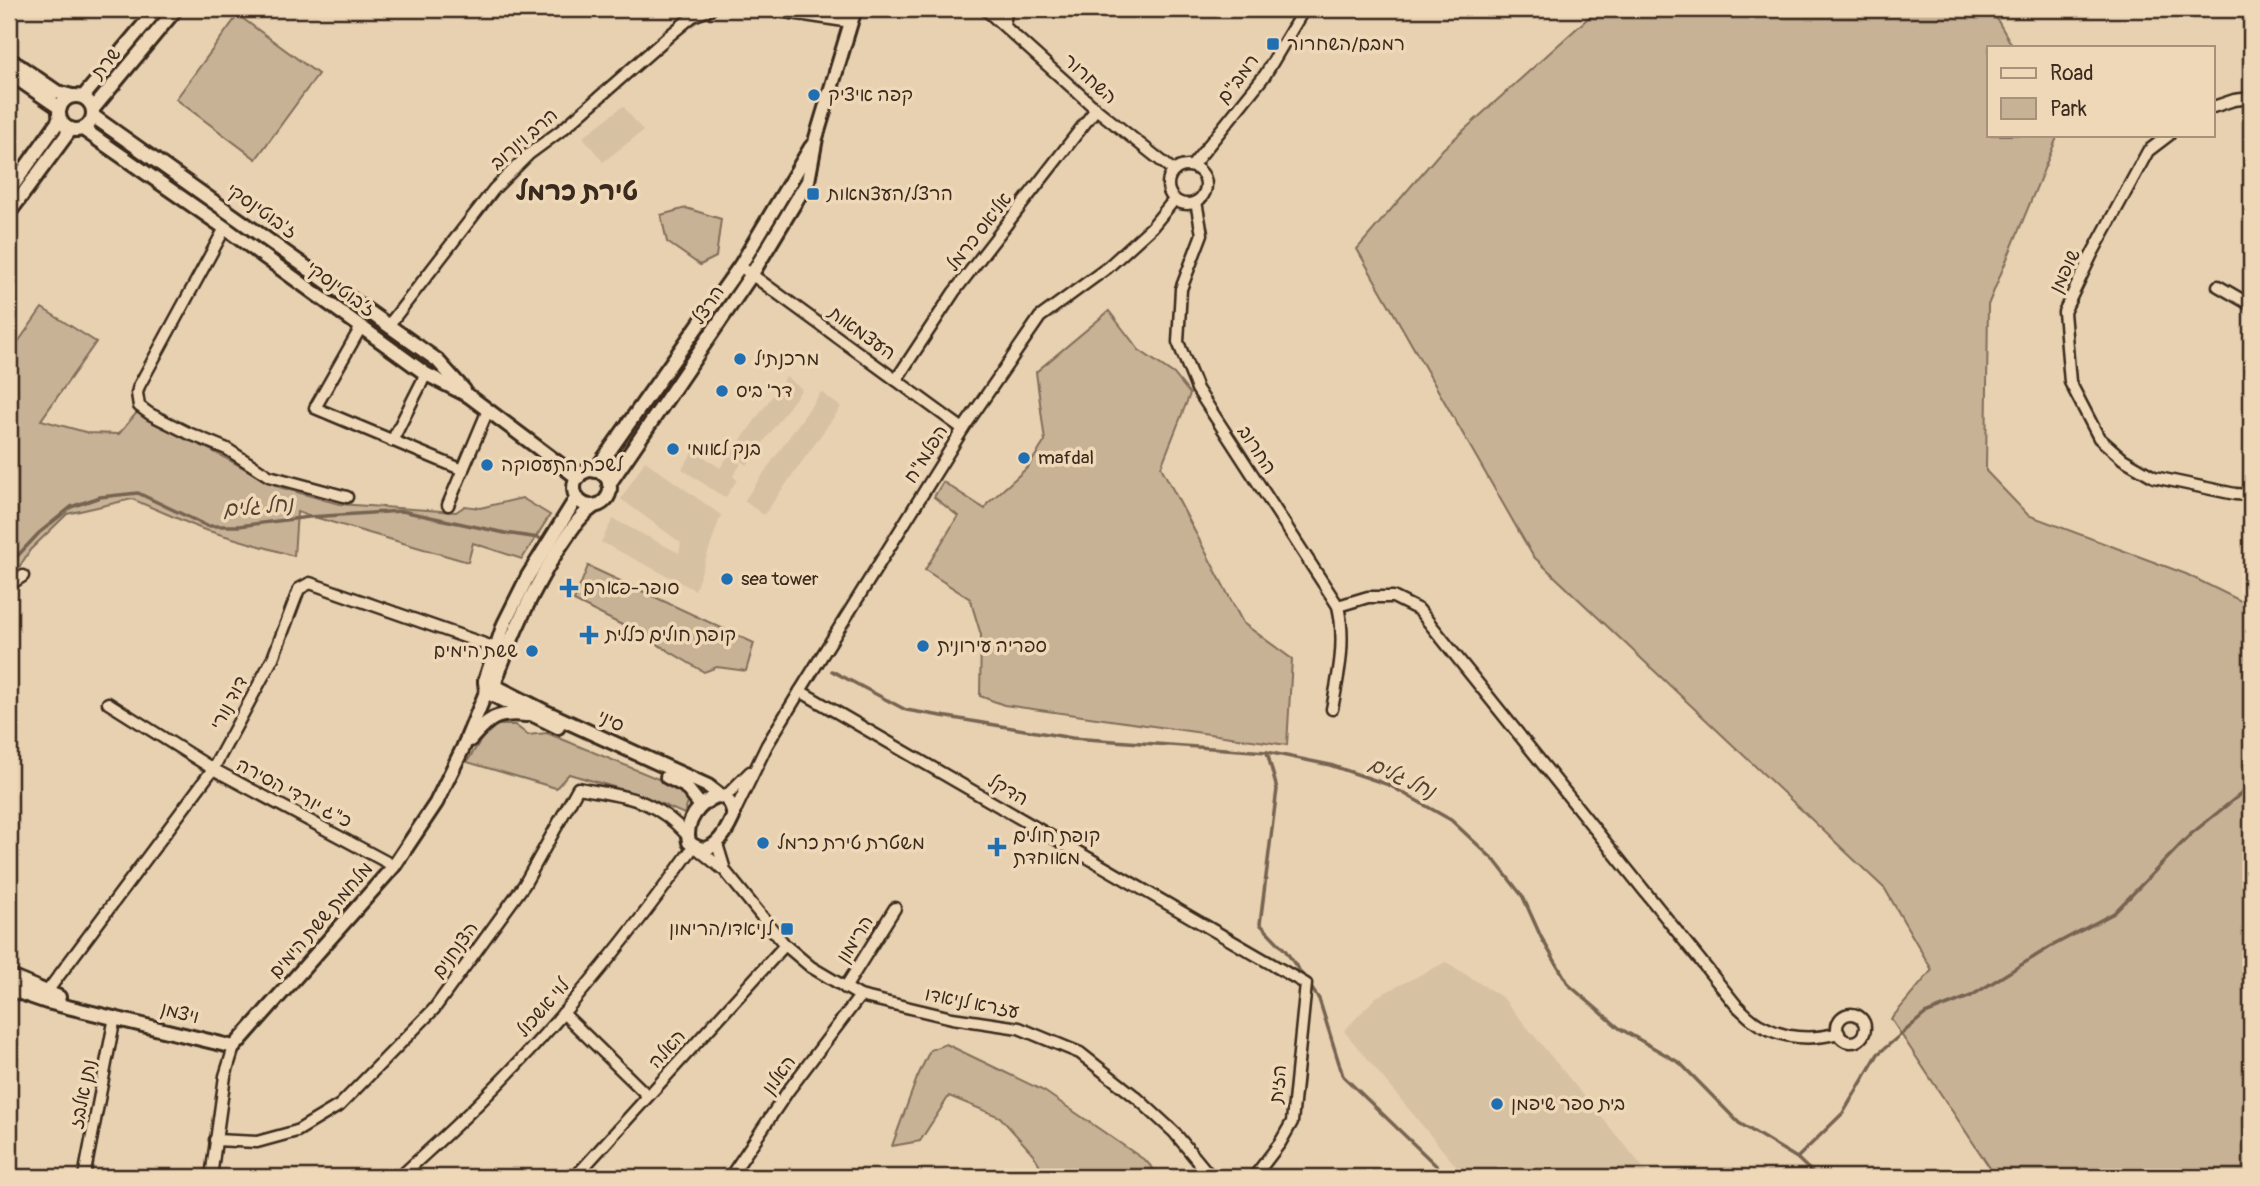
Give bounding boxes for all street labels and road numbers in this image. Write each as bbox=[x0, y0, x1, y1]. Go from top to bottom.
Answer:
street label: שרת bbox=[85, 42, 126, 85]
street label: השחרור bbox=[1058, 49, 1122, 109]
street label: רמב"ם bbox=[1212, 49, 1264, 109]
street label: הרב וינרוב bbox=[485, 103, 563, 175]
street label: ז'בוטינסקי bbox=[222, 178, 302, 244]
street label: אליאס כרמל bbox=[941, 188, 1017, 276]
street label: שופמן bbox=[2044, 245, 2086, 297]
street label: ז׳בוטינסקי bbox=[302, 256, 380, 322]
street label: הרצל bbox=[686, 281, 730, 329]
street label: העצמאות bbox=[823, 300, 900, 365]
street label: הפלמ"ח bbox=[899, 420, 953, 488]
street label: החרוב bbox=[1232, 421, 1282, 479]
street label: דוד נורי bbox=[205, 672, 253, 734]
street label: סיני bbox=[594, 704, 628, 738]
street label: כ"ג יורדי הסירה bbox=[232, 753, 356, 833]
street label: הדקל bbox=[983, 769, 1033, 811]
street label: מלחמת ששת הימים bbox=[264, 857, 378, 983]
street label: הרימון bbox=[831, 911, 879, 967]
street label: הצנחנים bbox=[426, 917, 484, 983]
street label: לוי אשכול bbox=[511, 973, 576, 1042]
street label: עזרא לניאדו bbox=[923, 982, 1021, 1024]
street label: ויצמן bbox=[158, 997, 202, 1029]
street label: האלה bbox=[643, 1024, 691, 1074]
street label: האלון bbox=[757, 1051, 801, 1099]
street label: נתן אלבז bbox=[65, 1057, 101, 1131]
street label: הזית bbox=[1264, 1064, 1292, 1105]

